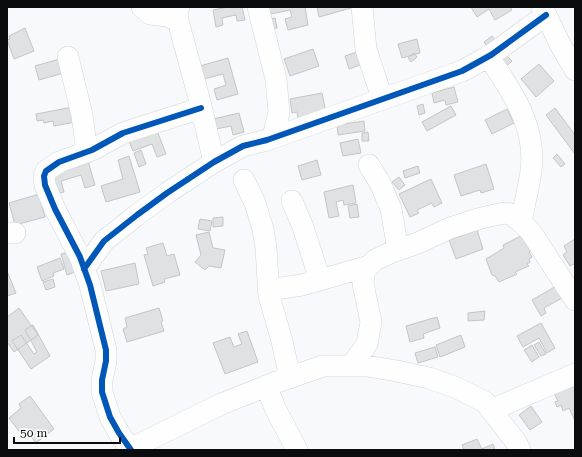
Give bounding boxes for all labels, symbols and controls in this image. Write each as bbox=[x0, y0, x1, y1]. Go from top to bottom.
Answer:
scale bar bbox=[14, 419, 120, 445]
text: 50 m bbox=[20, 426, 47, 440]

